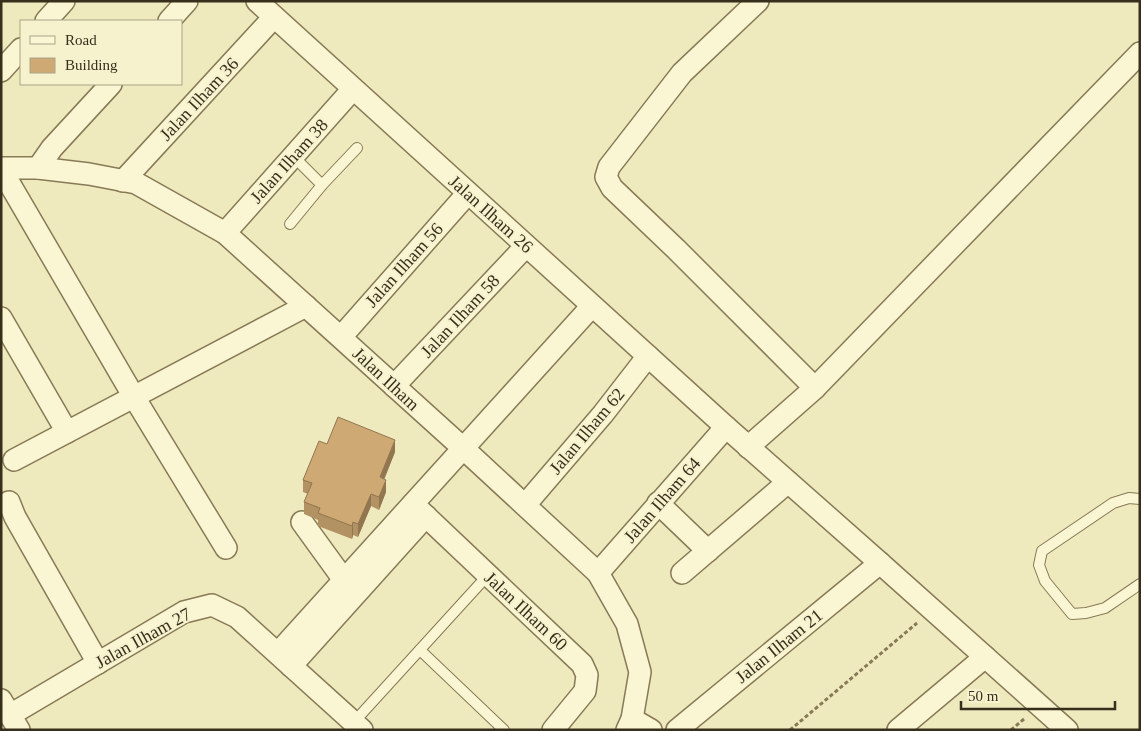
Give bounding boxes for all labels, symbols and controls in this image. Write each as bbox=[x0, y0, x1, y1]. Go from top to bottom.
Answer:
legend bbox=[20, 20, 182, 85]
text: Road bbox=[65, 32, 97, 48]
street label: Jalan Ilham 36 bbox=[156, 53, 242, 145]
text: Building bbox=[65, 57, 118, 73]
street label: Jalan Ilham 38 bbox=[246, 115, 332, 207]
street label: Jalan Ilham 26 bbox=[445, 171, 537, 257]
street label: Jalan Ilham 56 bbox=[361, 219, 447, 311]
street label: Jalan Ilham 58 bbox=[417, 270, 503, 362]
street label: Jalan Ilham bbox=[349, 343, 423, 415]
street label: Jalan Ilham 62 bbox=[545, 384, 629, 478]
street label: Jalan Ilham 64 bbox=[620, 453, 704, 547]
street label: Jalan Ilham 60 bbox=[480, 568, 572, 654]
street label: Jalan Ilham 27 bbox=[92, 604, 194, 672]
street label: Jalan Ilham 21 bbox=[732, 605, 826, 687]
scale bar bbox=[961, 678, 1115, 710]
text: 50 m bbox=[968, 688, 999, 704]

